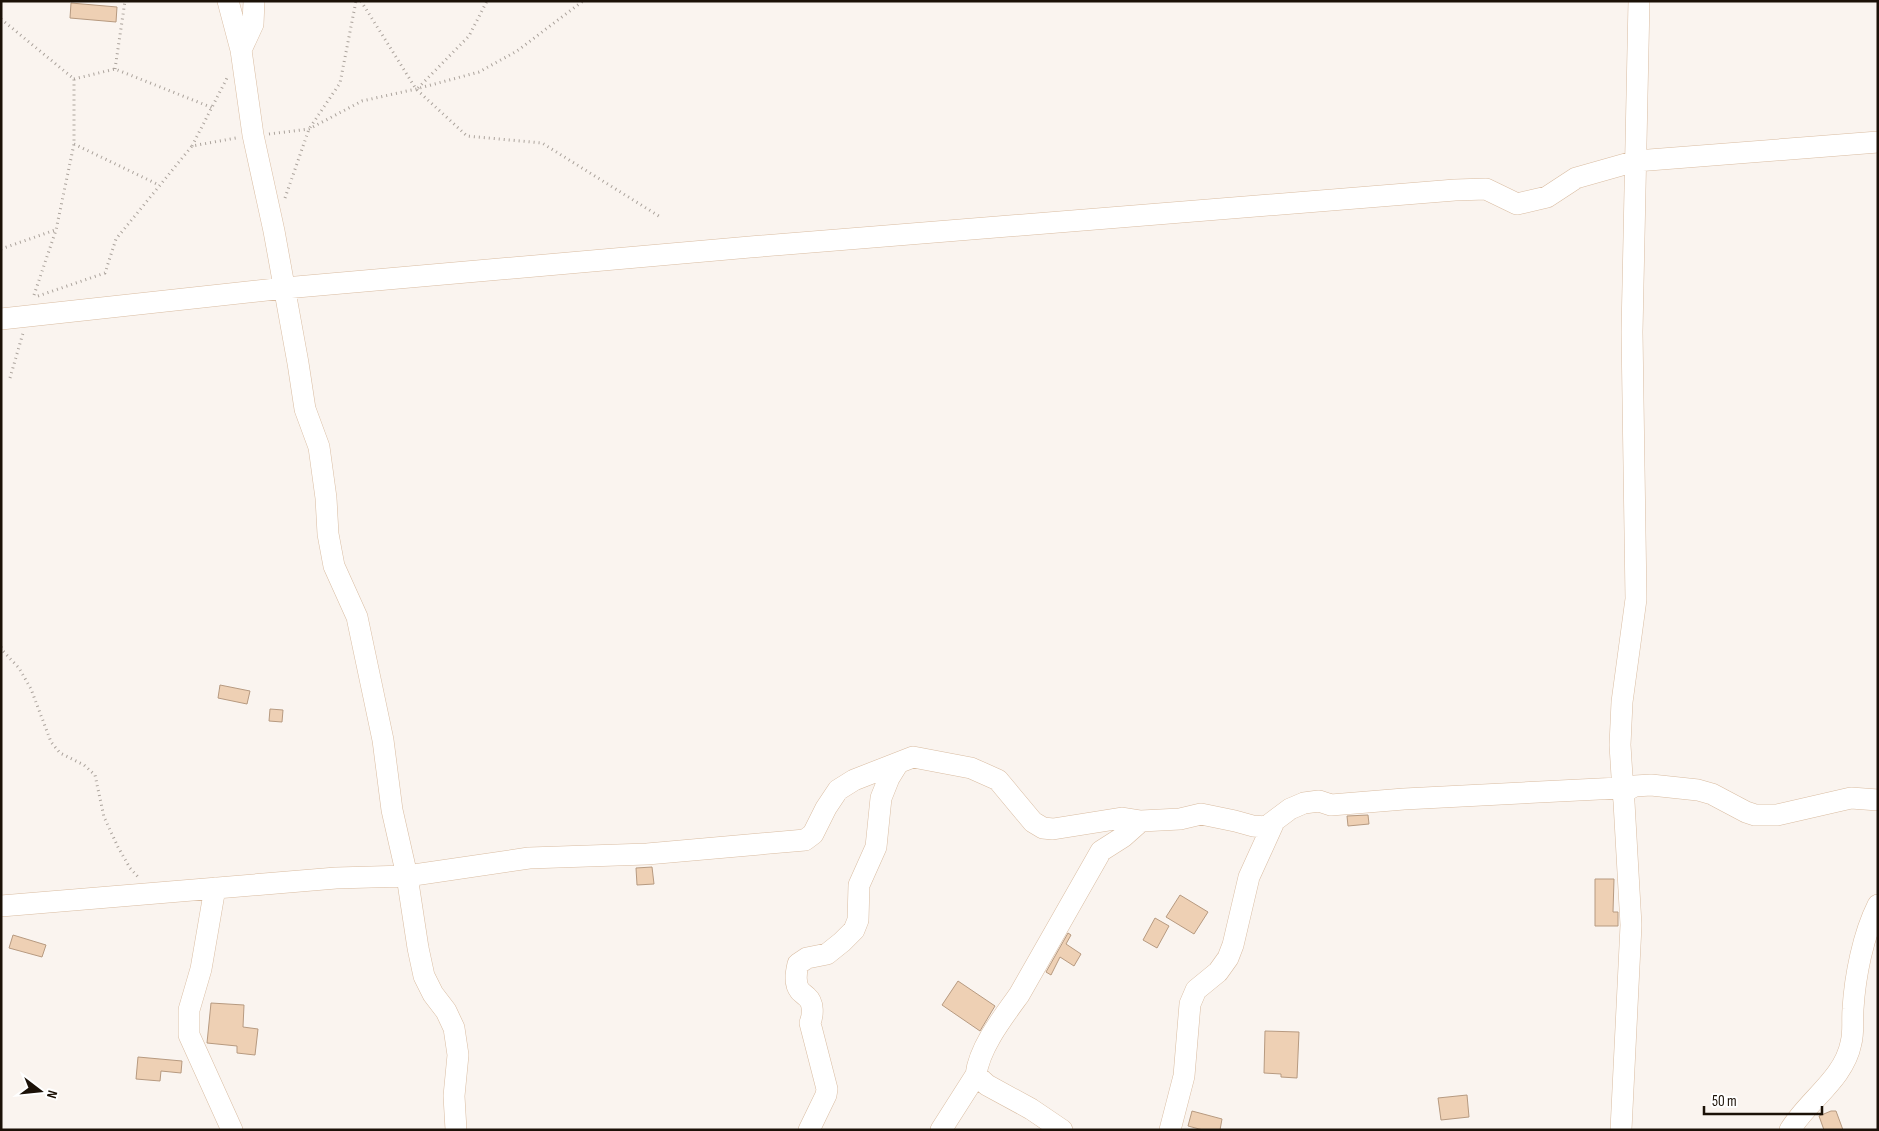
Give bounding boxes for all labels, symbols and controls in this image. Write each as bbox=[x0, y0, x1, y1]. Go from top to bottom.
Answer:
north arrow bbox=[15, 1066, 65, 1116]
scale bar bbox=[1704, 1084, 1822, 1116]
text: N bbox=[43, 1089, 61, 1100]
text: 50 m bbox=[1712, 1092, 1737, 1111]

